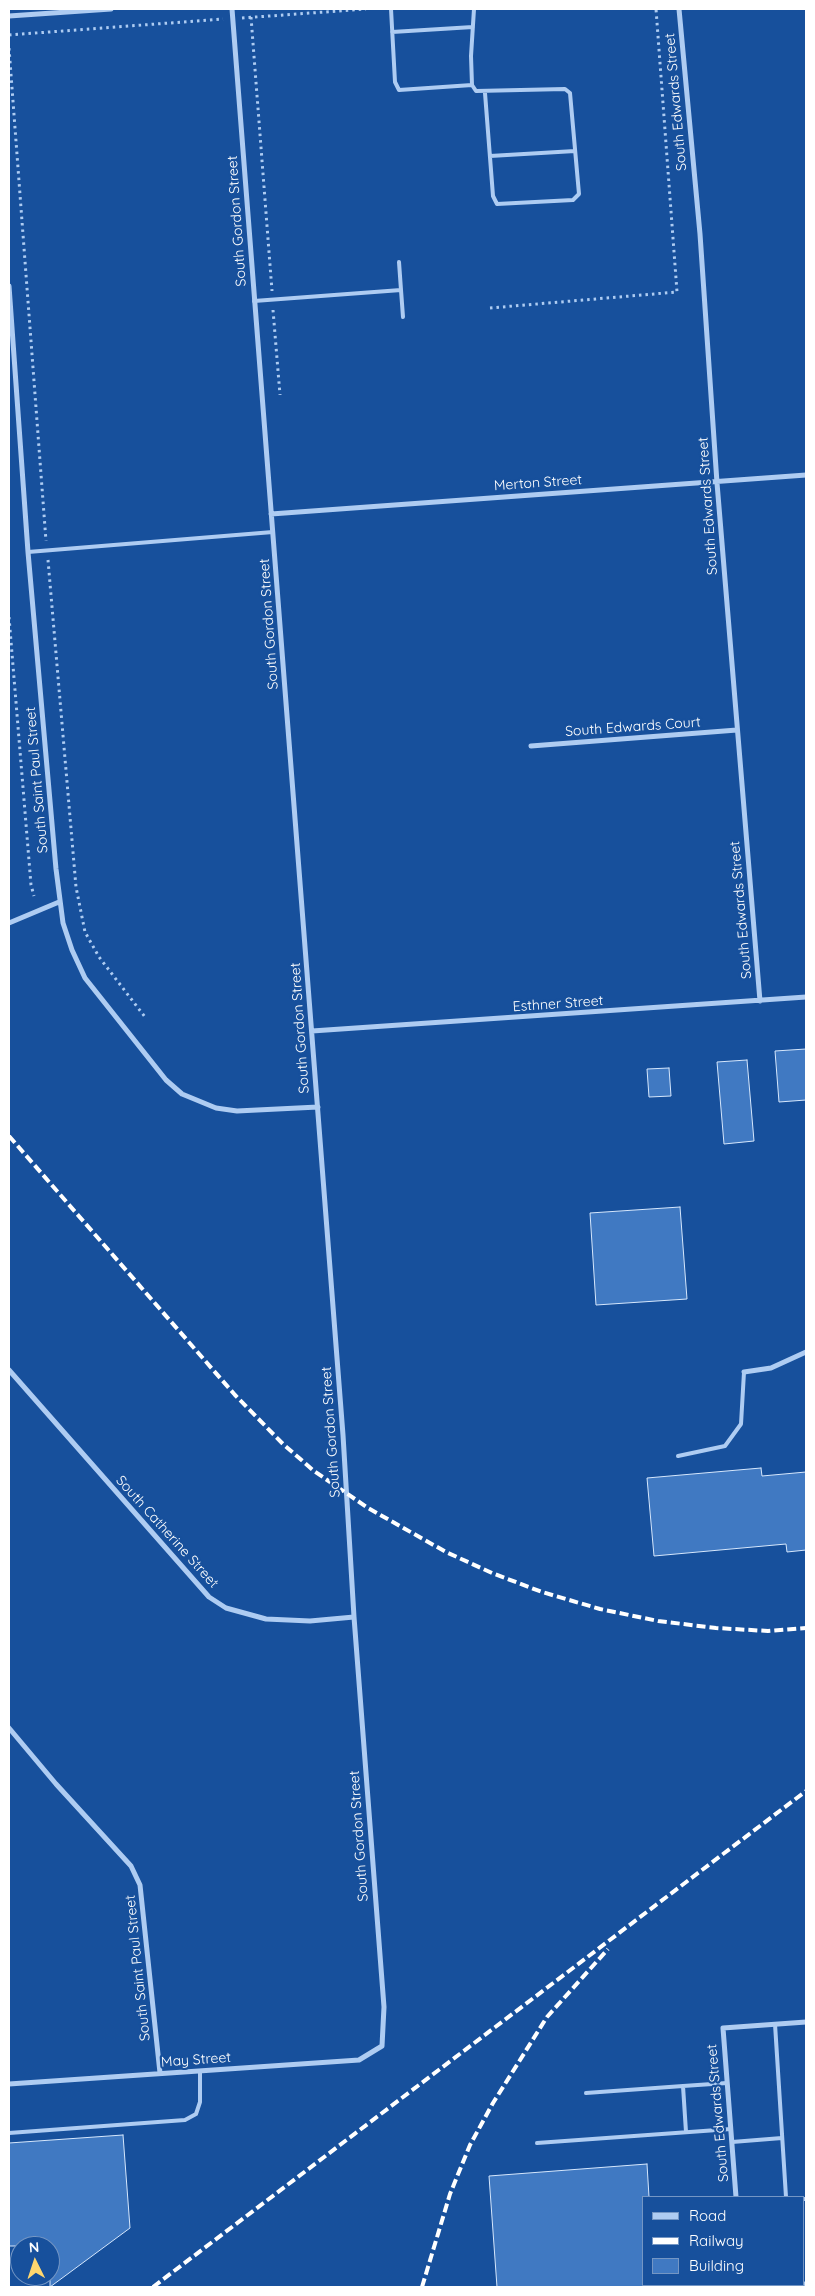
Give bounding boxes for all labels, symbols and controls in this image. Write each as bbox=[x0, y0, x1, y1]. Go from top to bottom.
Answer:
street label: South Edwards Street bbox=[662, 32, 690, 172]
street label: South Gordon Street bbox=[224, 155, 250, 287]
street label: South Edwards Street bbox=[695, 436, 721, 576]
street label: Merton Street bbox=[493, 472, 583, 494]
street label: South Gordon Street bbox=[256, 558, 282, 690]
street label: South Saint Paul Street bbox=[22, 706, 52, 854]
street label: South Edwards Court bbox=[565, 714, 701, 740]
street label: South Edwards Street bbox=[727, 840, 755, 980]
street label: South Gordon Street bbox=[287, 962, 313, 1094]
street label: Esthner Street bbox=[512, 992, 604, 1016]
street label: South Gordon Street bbox=[318, 1366, 344, 1498]
street label: South Catherine Street bbox=[112, 1472, 222, 1592]
street label: South Gordon Street bbox=[346, 1770, 372, 1902]
street label: South Saint Paul Street bbox=[122, 1894, 154, 2042]
street label: South Edwards Street bbox=[704, 2043, 732, 2183]
street label: May Street bbox=[160, 2049, 232, 2071]
legend bbox=[642, 2196, 805, 2286]
text: Road bbox=[689, 2206, 726, 2225]
text: Railway bbox=[689, 2231, 744, 2250]
north arrow bbox=[10, 2236, 60, 2286]
text: N bbox=[28, 2238, 40, 2256]
text: Building bbox=[689, 2256, 744, 2275]

